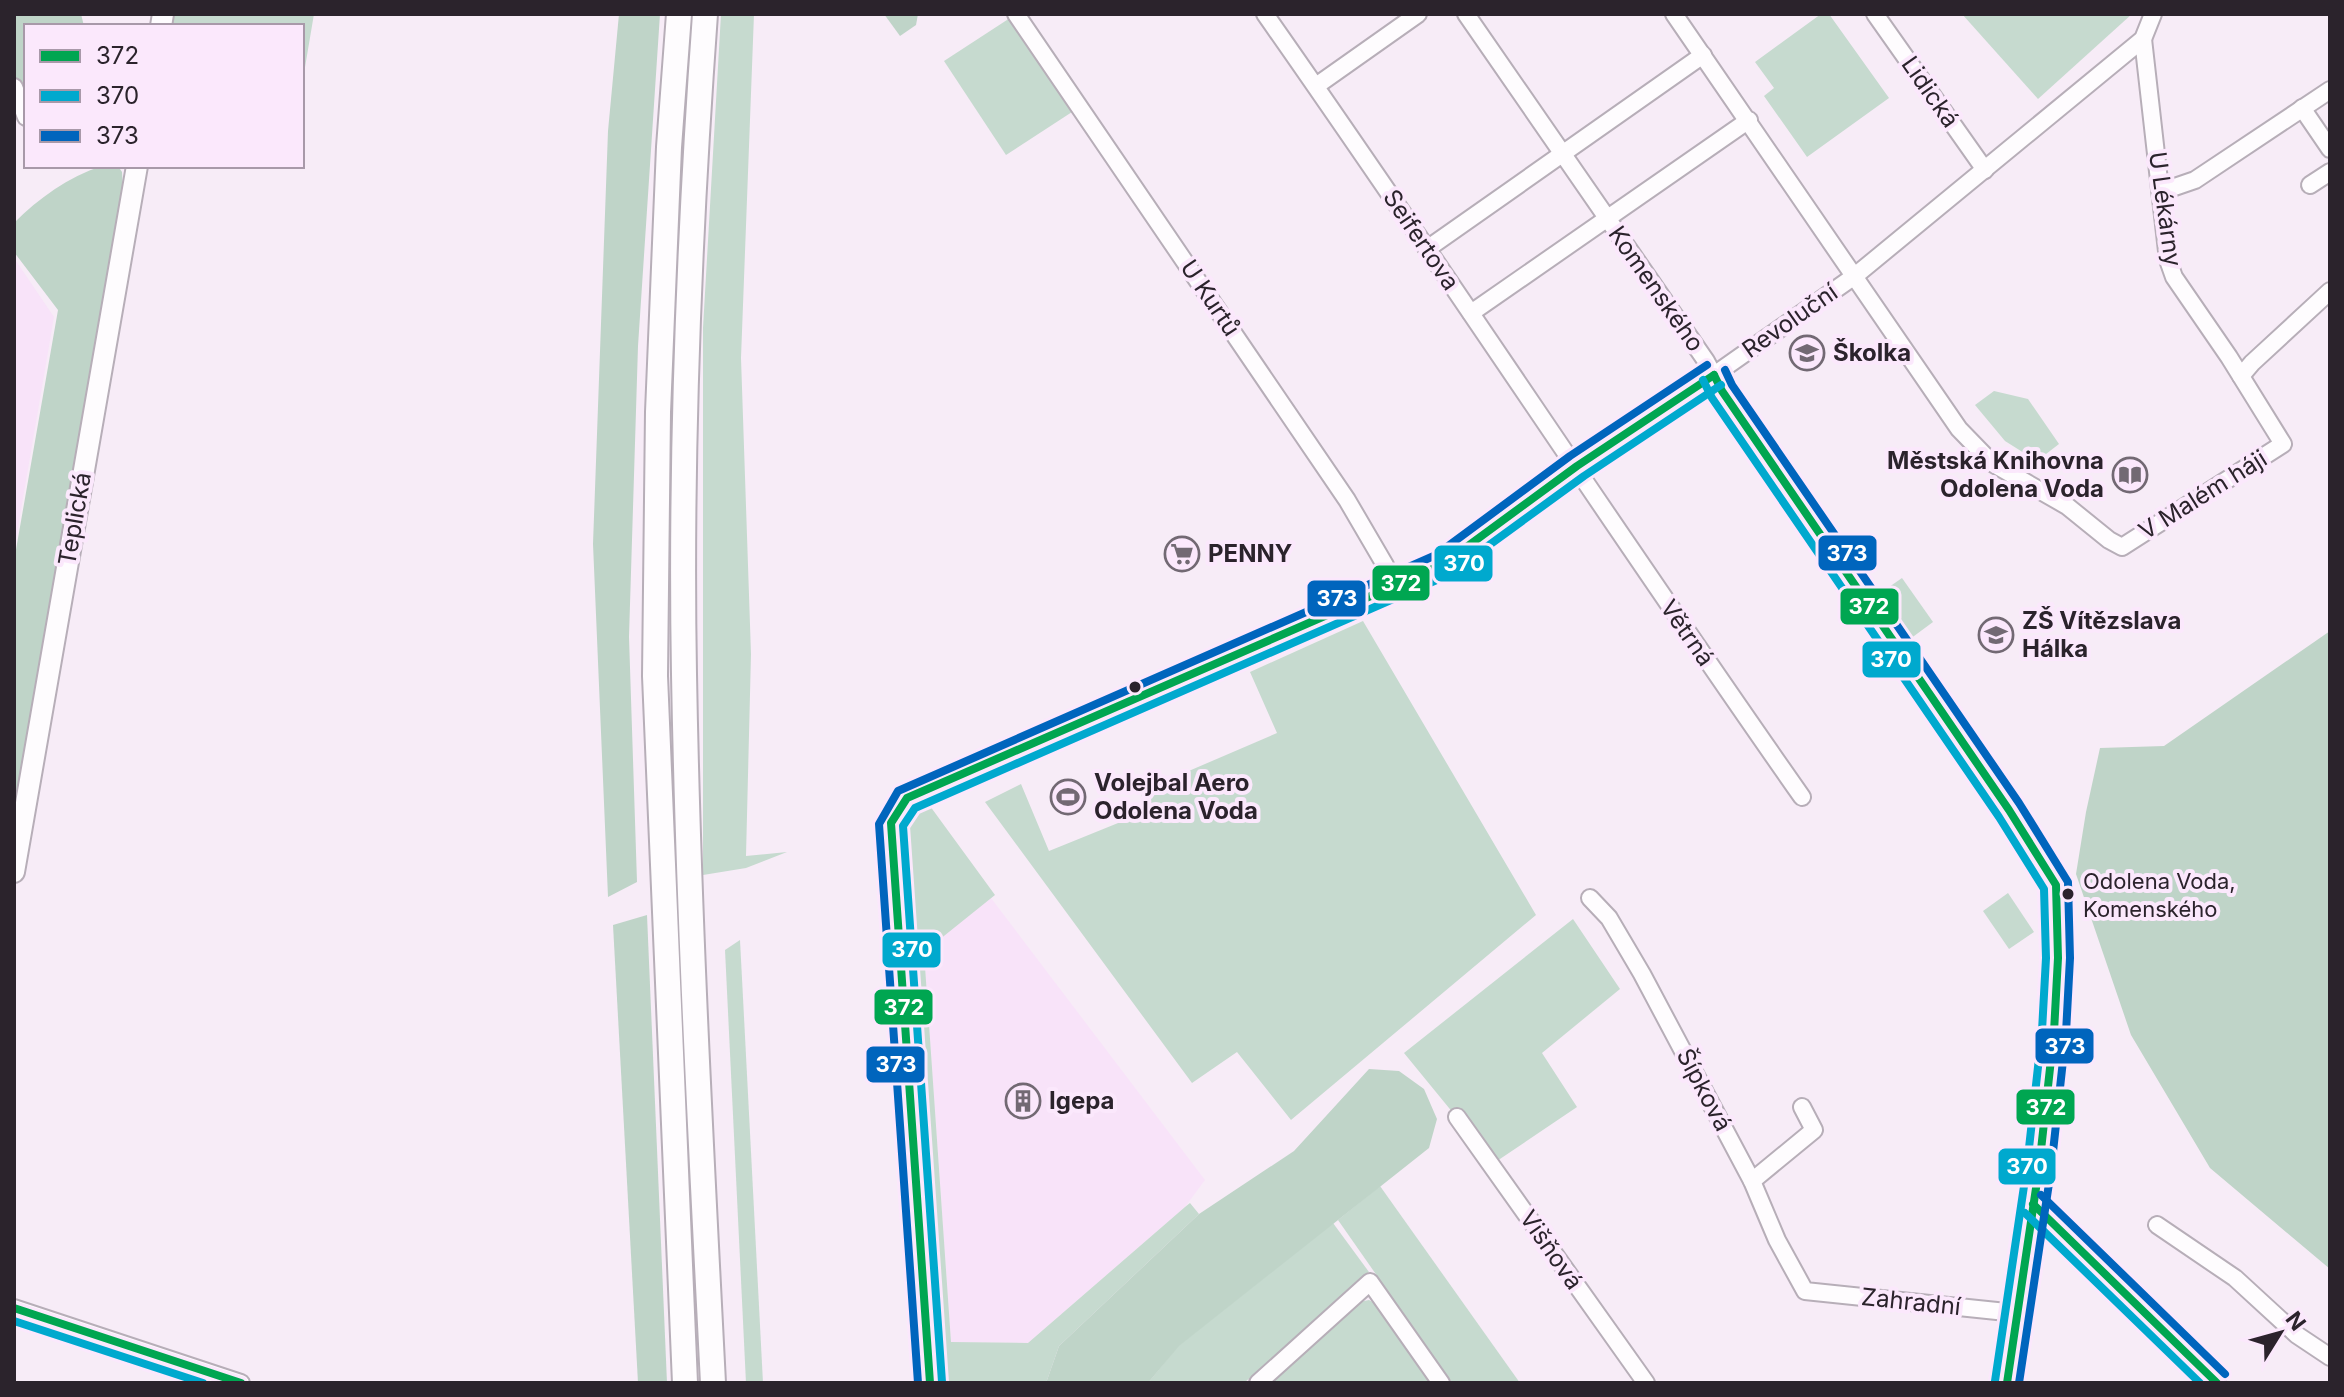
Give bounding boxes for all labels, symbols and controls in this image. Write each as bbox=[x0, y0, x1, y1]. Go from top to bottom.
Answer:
legend bbox=[24, 24, 304, 168]
text: 372 bbox=[96, 41, 139, 70]
street label: Lidická bbox=[1896, 51, 1965, 133]
text: 370 bbox=[96, 81, 139, 110]
text: 373 bbox=[96, 121, 139, 150]
street label: U Lékárny bbox=[2143, 150, 2188, 268]
street label: Seifertova bbox=[1377, 184, 1466, 296]
street label: Komenského bbox=[1602, 220, 1710, 357]
street label: U Kurtů bbox=[1174, 254, 1246, 341]
street label: Revoluční bbox=[1736, 277, 1843, 364]
school or university icon: Školka bbox=[1788, 334, 1826, 372]
place label: Školka bbox=[1833, 338, 1911, 367]
street label: V Malém háji bbox=[2133, 444, 2272, 545]
place label: Městská Knihovna Odolena Voda bbox=[1887, 446, 2104, 503]
library icon: Městská Knihovna Odolena Voda bbox=[2111, 456, 2149, 494]
street label: Teplická bbox=[52, 470, 97, 568]
line badge: 373 bbox=[1817, 534, 1878, 572]
supermarket icon: PENNY bbox=[1163, 535, 1201, 573]
place label: PENNY bbox=[1208, 539, 1292, 568]
text: 373 bbox=[1827, 540, 1867, 566]
line badge: 370 bbox=[1433, 544, 1494, 583]
text: 370 bbox=[1443, 550, 1485, 576]
line badge: 372 bbox=[1371, 564, 1431, 602]
text: 372 bbox=[1381, 570, 1421, 596]
line badge: 373 bbox=[1306, 579, 1367, 618]
text: 373 bbox=[1317, 585, 1357, 611]
line badge: 372 bbox=[1839, 587, 1900, 626]
text: 372 bbox=[1849, 593, 1889, 619]
street label: Větrná bbox=[1654, 594, 1721, 671]
place label: ZŠ Vítězslava Hálka bbox=[2022, 606, 2181, 663]
school or university icon: ZŠ Vítězslava Hálka bbox=[1977, 616, 2015, 654]
line badge: 370 bbox=[1861, 640, 1922, 679]
text: 370 bbox=[1870, 646, 1912, 672]
unlabelled marker bbox=[1127, 679, 1143, 695]
place label: Volejbal Aero Odolena Voda bbox=[1094, 768, 1258, 825]
sports icon: Volejbal Aero Odolena Voda bbox=[1049, 778, 1087, 816]
place label: Odolena Voda, Komenského bbox=[2083, 868, 2236, 922]
marker: Odolena Voda, Komenského bbox=[2060, 886, 2076, 902]
line badge: 370 bbox=[881, 931, 942, 969]
text: 370 bbox=[891, 936, 933, 962]
line badge: 372 bbox=[873, 988, 934, 1026]
text: 372 bbox=[884, 994, 924, 1020]
line badge: 373 bbox=[2034, 1027, 2095, 1065]
text: 373 bbox=[2045, 1033, 2085, 1059]
street label: Šípková bbox=[1671, 1043, 1739, 1136]
line badge: 373 bbox=[865, 1045, 926, 1084]
text: 373 bbox=[876, 1051, 916, 1077]
building icon: Igepa bbox=[1004, 1082, 1042, 1120]
place label: Igepa bbox=[1049, 1086, 1115, 1115]
line badge: 372 bbox=[2015, 1088, 2076, 1126]
text: 372 bbox=[2026, 1094, 2066, 1120]
line badge: 370 bbox=[1997, 1147, 2057, 1186]
text: 370 bbox=[2006, 1153, 2048, 1179]
street label: Višňová bbox=[1514, 1205, 1589, 1295]
street label: Zahradní bbox=[1860, 1282, 1962, 1321]
north arrow bbox=[2240, 1293, 2320, 1373]
text: N bbox=[2281, 1306, 2311, 1335]

